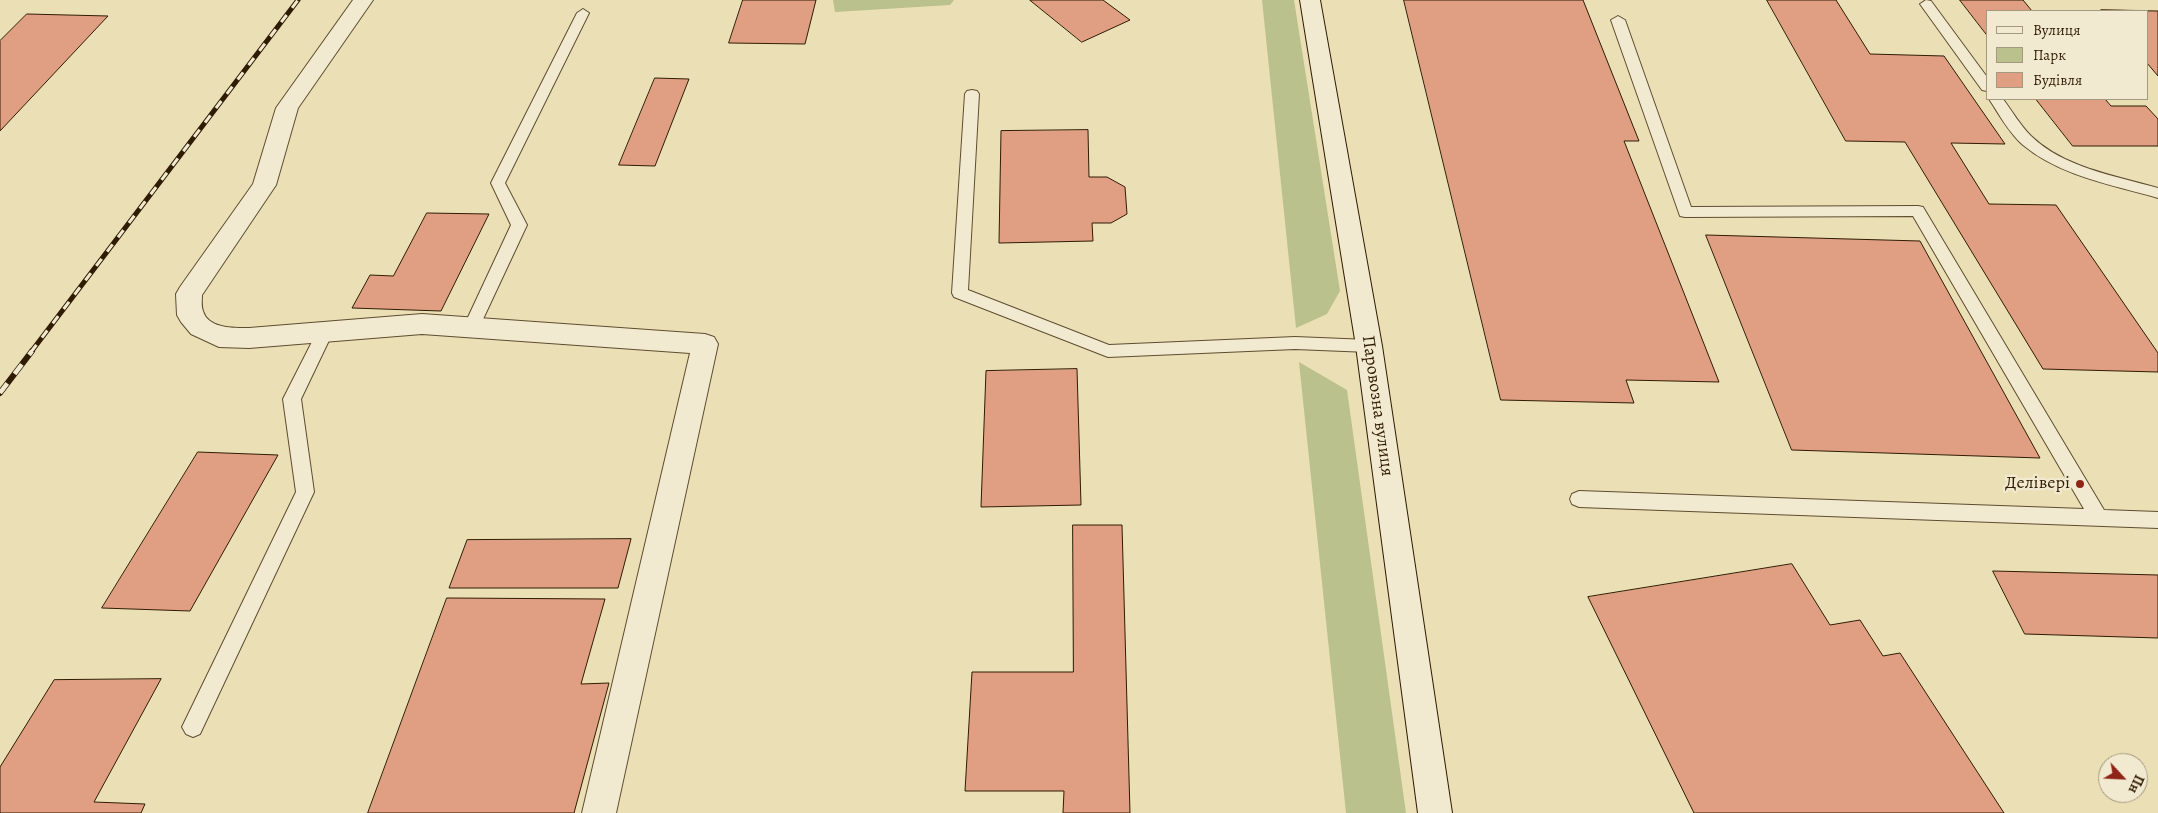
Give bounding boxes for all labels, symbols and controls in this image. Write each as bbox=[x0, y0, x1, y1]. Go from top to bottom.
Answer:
legend bbox=[1986, 10, 2148, 100]
text: Вулиця bbox=[2033, 20, 2080, 40]
text: Парк bbox=[2033, 45, 2066, 65]
text: Будівля bbox=[2033, 70, 2082, 90]
street label: Паровозна вулиця bbox=[1356, 334, 1398, 478]
place label: Делівері bbox=[2005, 473, 2070, 495]
marker: Делівері bbox=[2074, 478, 2086, 490]
north arrow bbox=[2098, 753, 2148, 803]
text: Пн bbox=[2124, 772, 2149, 796]

